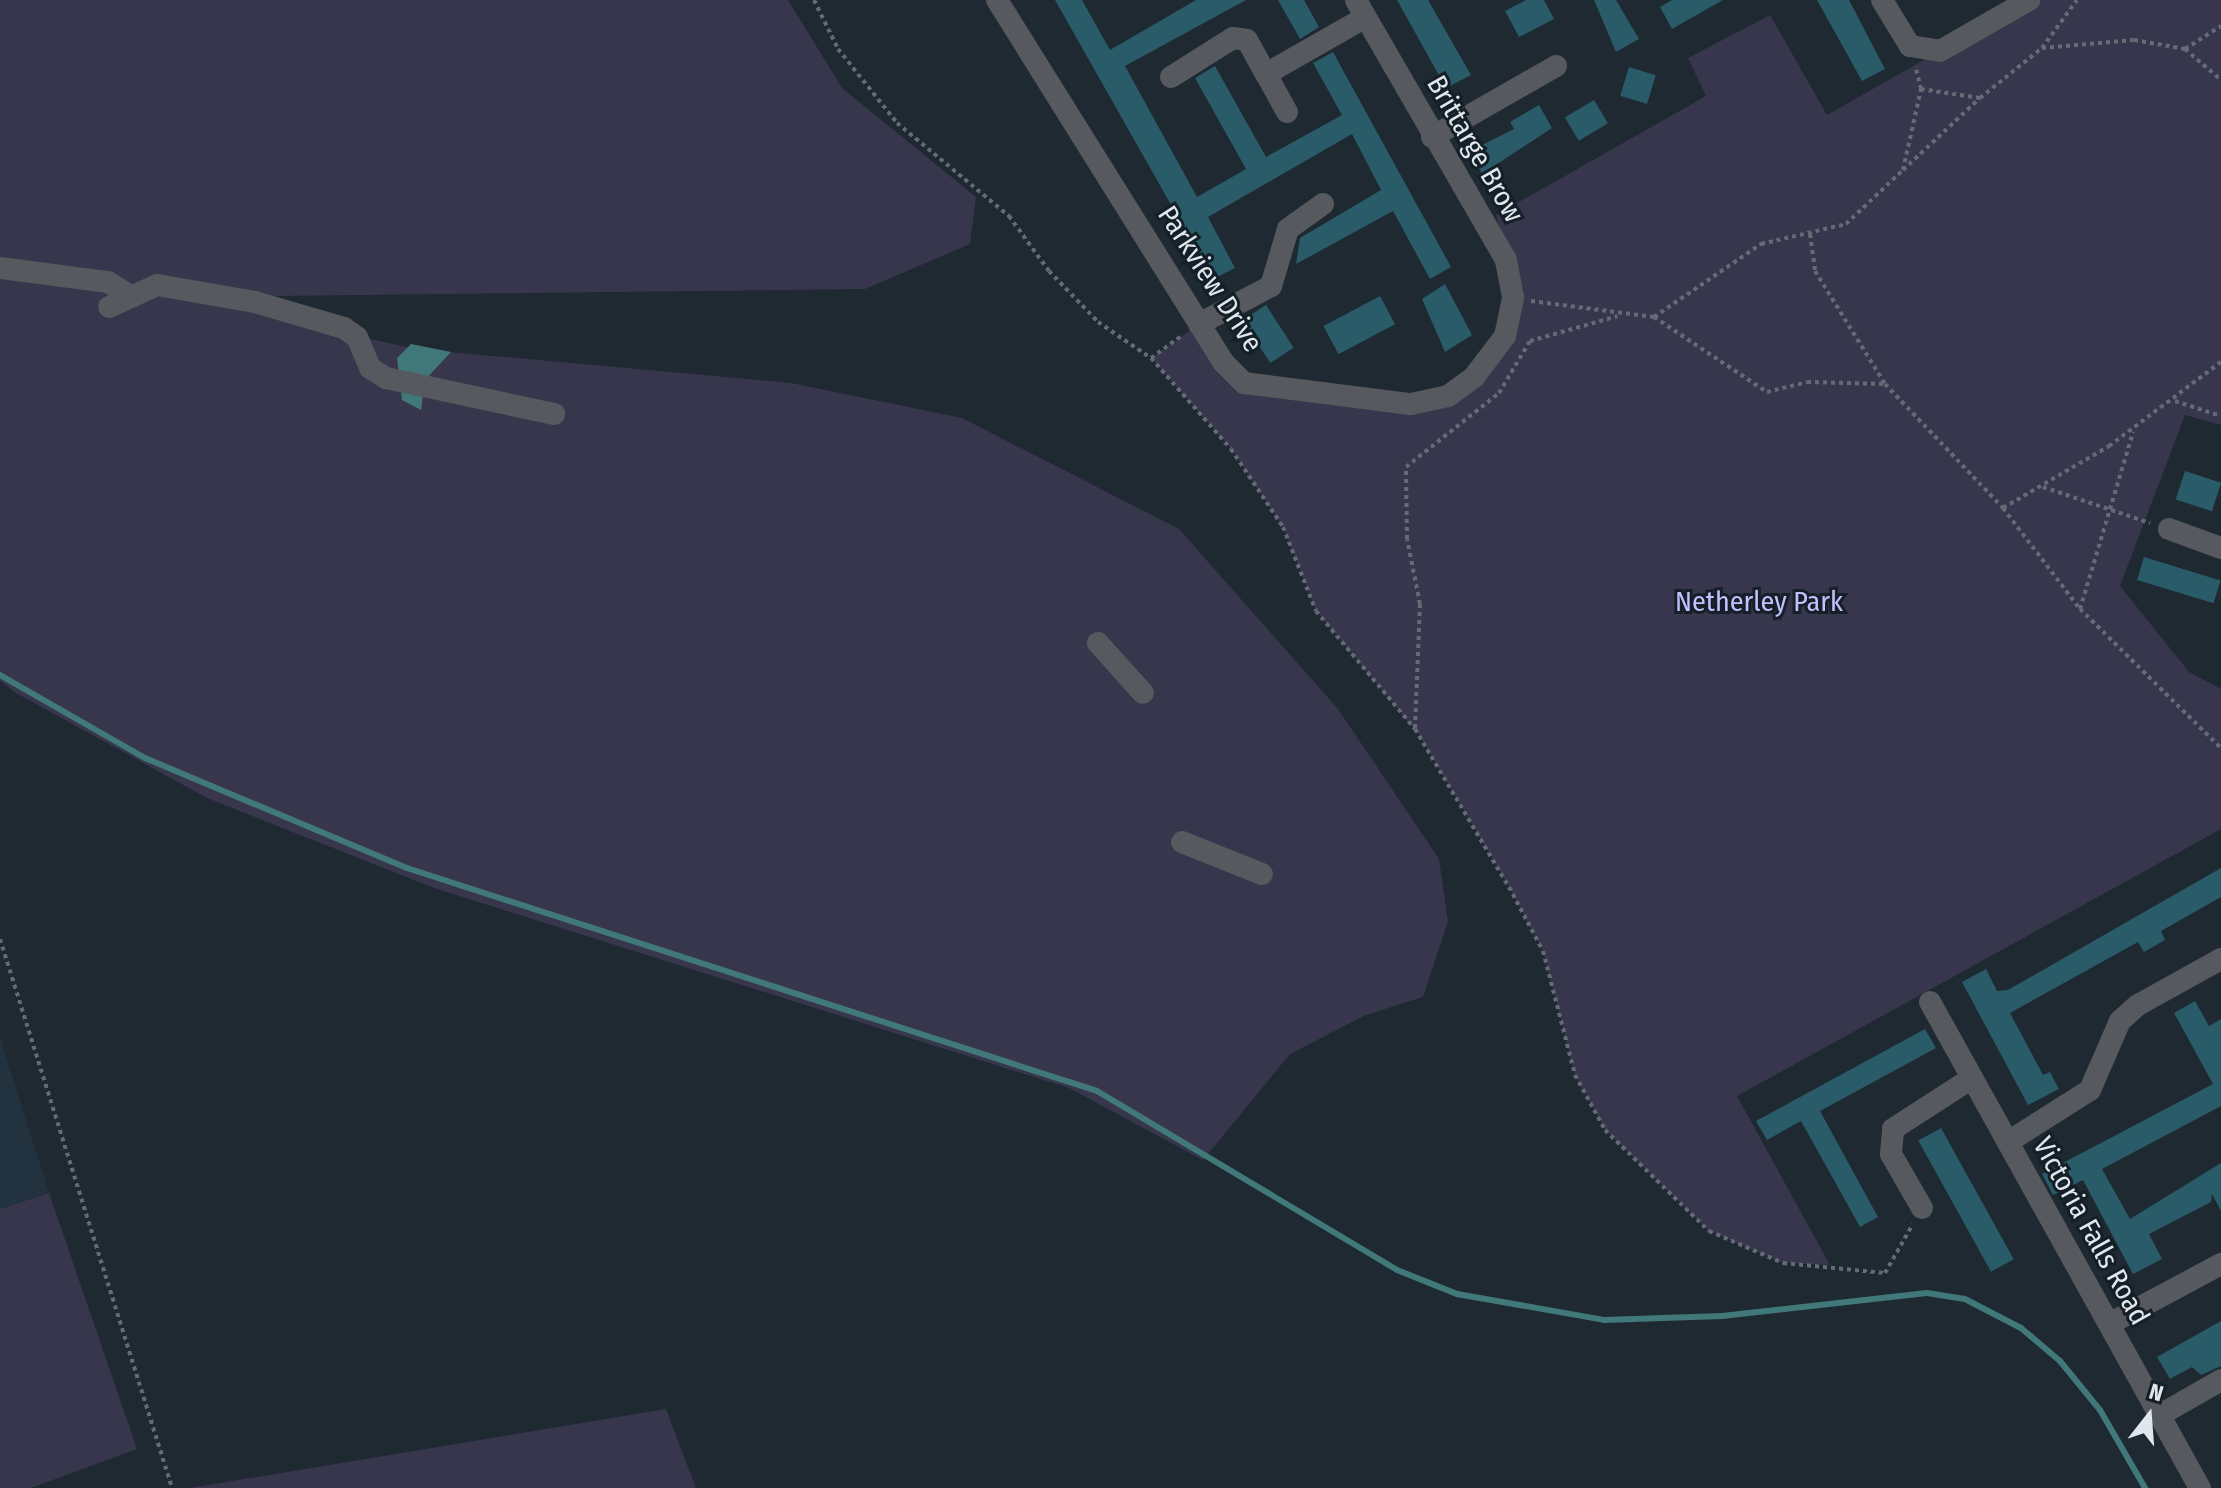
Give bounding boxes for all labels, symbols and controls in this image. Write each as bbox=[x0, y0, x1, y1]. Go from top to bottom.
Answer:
street label: Brittarge Brow bbox=[1419, 70, 1531, 228]
street label: Parkview Drive bbox=[1150, 200, 1270, 358]
park label: Netherley Park bbox=[1675, 585, 1843, 619]
street label: Victoria Falls Road bbox=[2026, 1131, 2156, 1331]
north arrow bbox=[2109, 1376, 2189, 1456]
text: N bbox=[2146, 1378, 2166, 1407]

